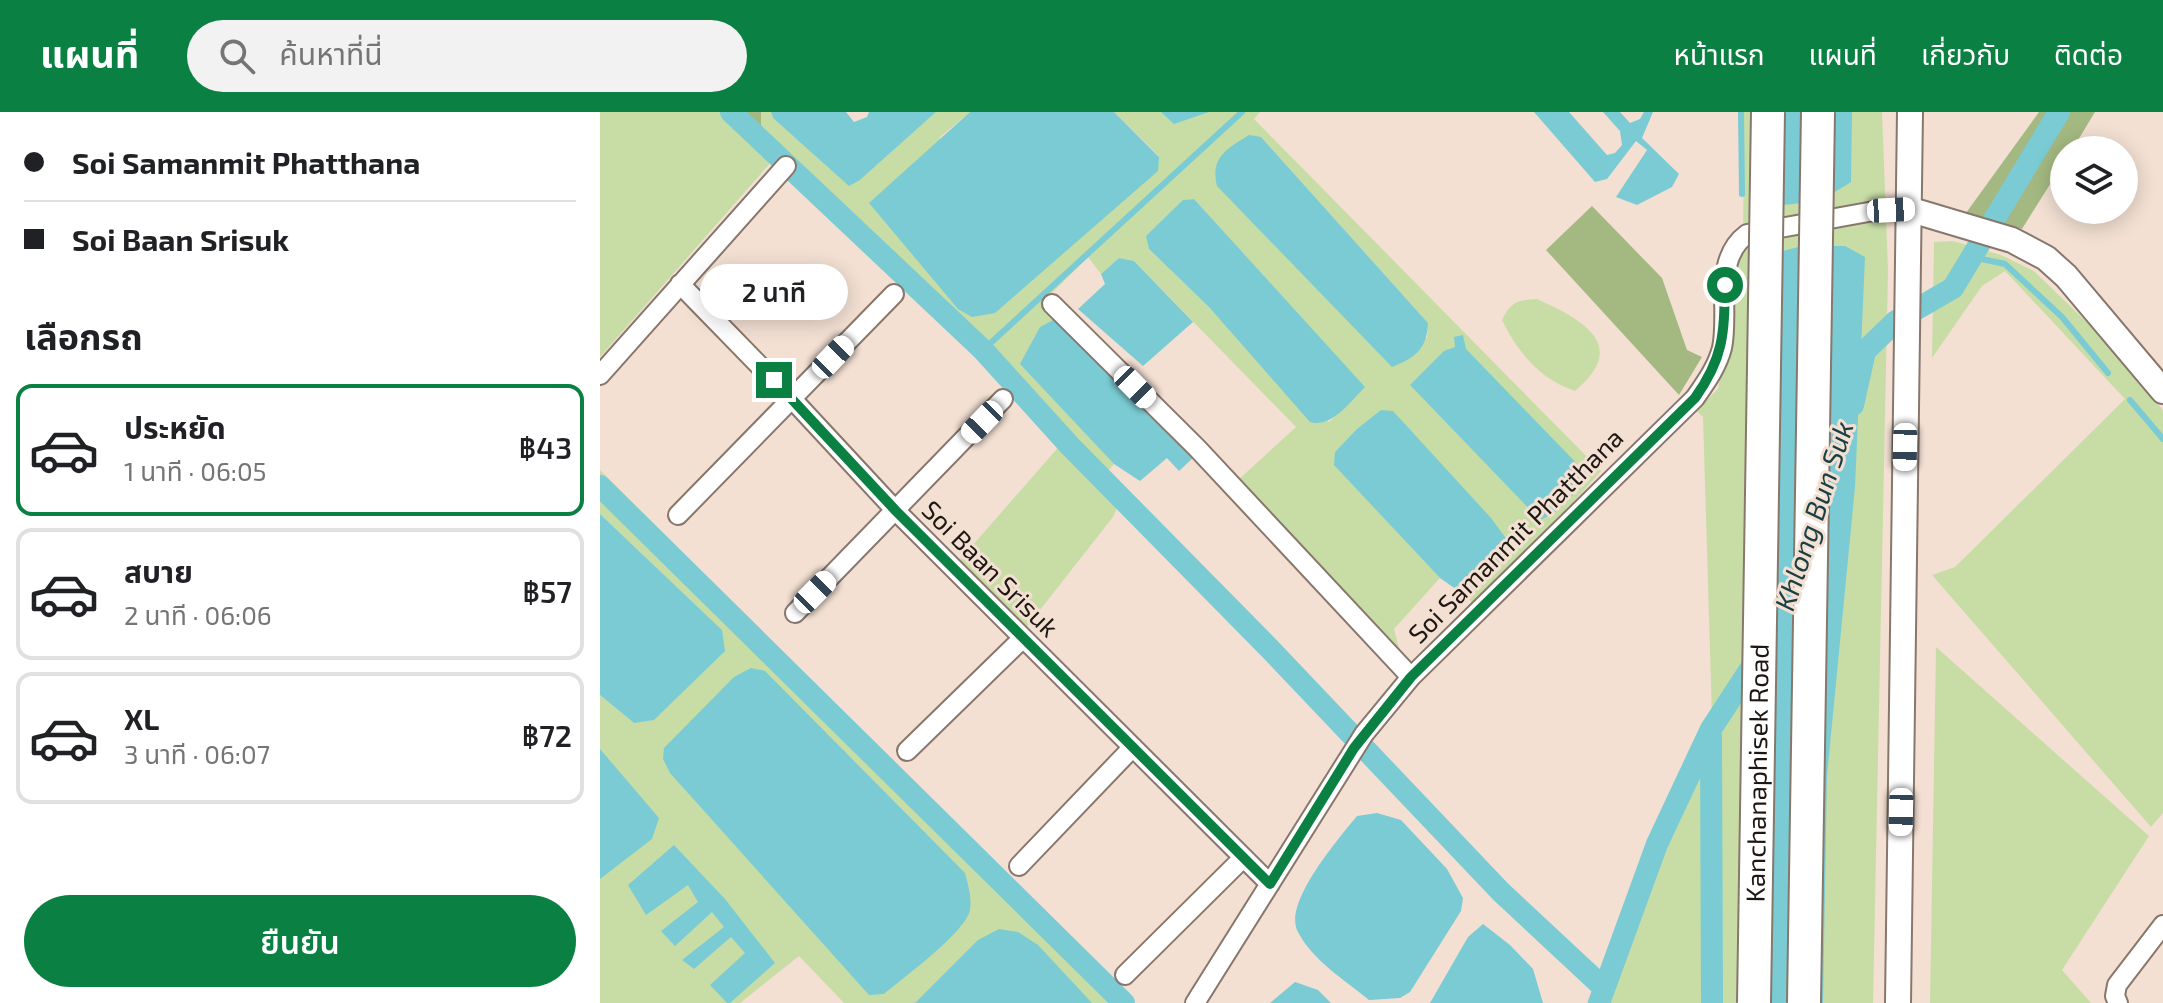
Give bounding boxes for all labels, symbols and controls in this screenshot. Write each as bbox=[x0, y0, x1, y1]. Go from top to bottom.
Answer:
search box bbox=[187, 20, 747, 92]
text: แผนที่ bbox=[40, 30, 139, 76]
icon: search bbox=[215, 34, 259, 78]
text: ค้นหาที่นี่ bbox=[279, 35, 383, 71]
text: หน้าแรก bbox=[1674, 37, 1765, 71]
text: แผนที่ bbox=[1809, 37, 1877, 71]
text: เกี่ยวกับ bbox=[1921, 37, 2010, 71]
text: ติดต่อ bbox=[2054, 37, 2123, 71]
map controls bbox=[2050, 136, 2138, 224]
button: layers bbox=[2050, 136, 2138, 224]
text: Soi Samanmit Phatthana bbox=[72, 144, 420, 180]
car bbox=[1866, 197, 1916, 223]
text: Soi Baan Srisuk bbox=[72, 221, 289, 257]
callout: 2 นาที bbox=[700, 264, 848, 320]
route start bbox=[1707, 267, 1743, 303]
text: 2 นาที bbox=[742, 276, 806, 307]
text: เลือกรถ bbox=[24, 314, 143, 357]
car bbox=[808, 331, 858, 383]
route end bbox=[756, 362, 792, 398]
car bbox=[1110, 362, 1160, 412]
car bbox=[957, 396, 1007, 448]
text: ประหยัด bbox=[124, 409, 226, 445]
icon: car bbox=[28, 414, 100, 486]
water label: Khlong Bun Suk bbox=[1766, 417, 1860, 615]
street label: Soi Samanmit Phatthana bbox=[1401, 421, 1629, 649]
car bbox=[1893, 423, 1917, 471]
text: ฿43 bbox=[519, 429, 572, 465]
text: 1 นาที · 06:05 bbox=[124, 455, 267, 486]
street label: Soi Baan Srisuk bbox=[916, 493, 1066, 643]
text: สบาย bbox=[124, 553, 193, 589]
icon: car bbox=[28, 558, 100, 630]
car bbox=[790, 567, 840, 617]
text: ฿57 bbox=[523, 573, 572, 609]
text: 2 นาที · 06:06 bbox=[124, 599, 272, 630]
street label: Kanchanaphisek Road bbox=[1739, 643, 1774, 903]
text: XL bbox=[124, 700, 159, 736]
icon: car bbox=[28, 702, 100, 774]
text: ฿72 bbox=[522, 717, 572, 753]
text: 3 นาที · 06:07 bbox=[124, 738, 270, 769]
car bbox=[1889, 788, 1913, 836]
button: ยืนยัน bbox=[24, 895, 576, 987]

